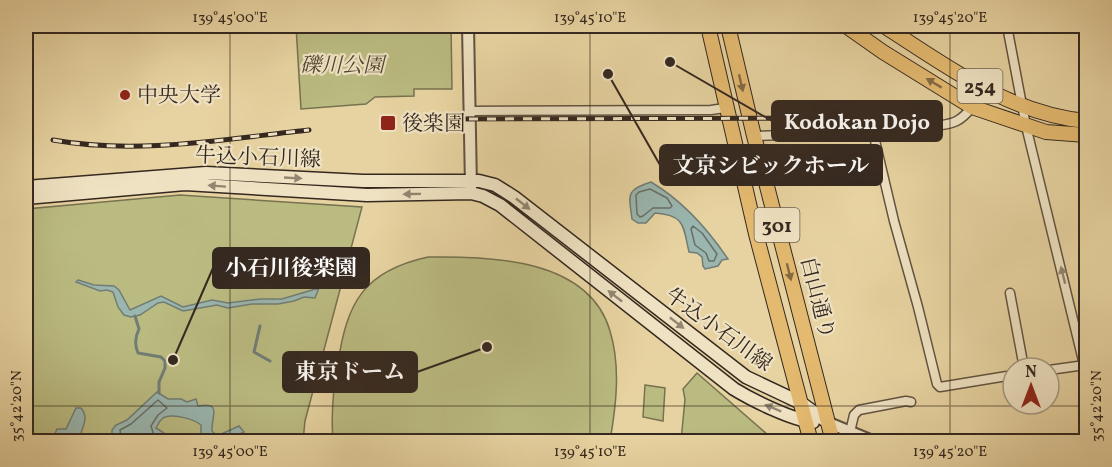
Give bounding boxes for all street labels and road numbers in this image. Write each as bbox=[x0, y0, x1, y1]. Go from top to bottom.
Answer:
road number: 254 bbox=[958, 69, 1002, 103]
street label: 牛込小石川線 bbox=[194, 142, 321, 175]
road number: 301 bbox=[754, 208, 800, 242]
street label: 白山通り bbox=[792, 254, 841, 343]
street label: 牛込小石川線 bbox=[659, 281, 778, 379]

